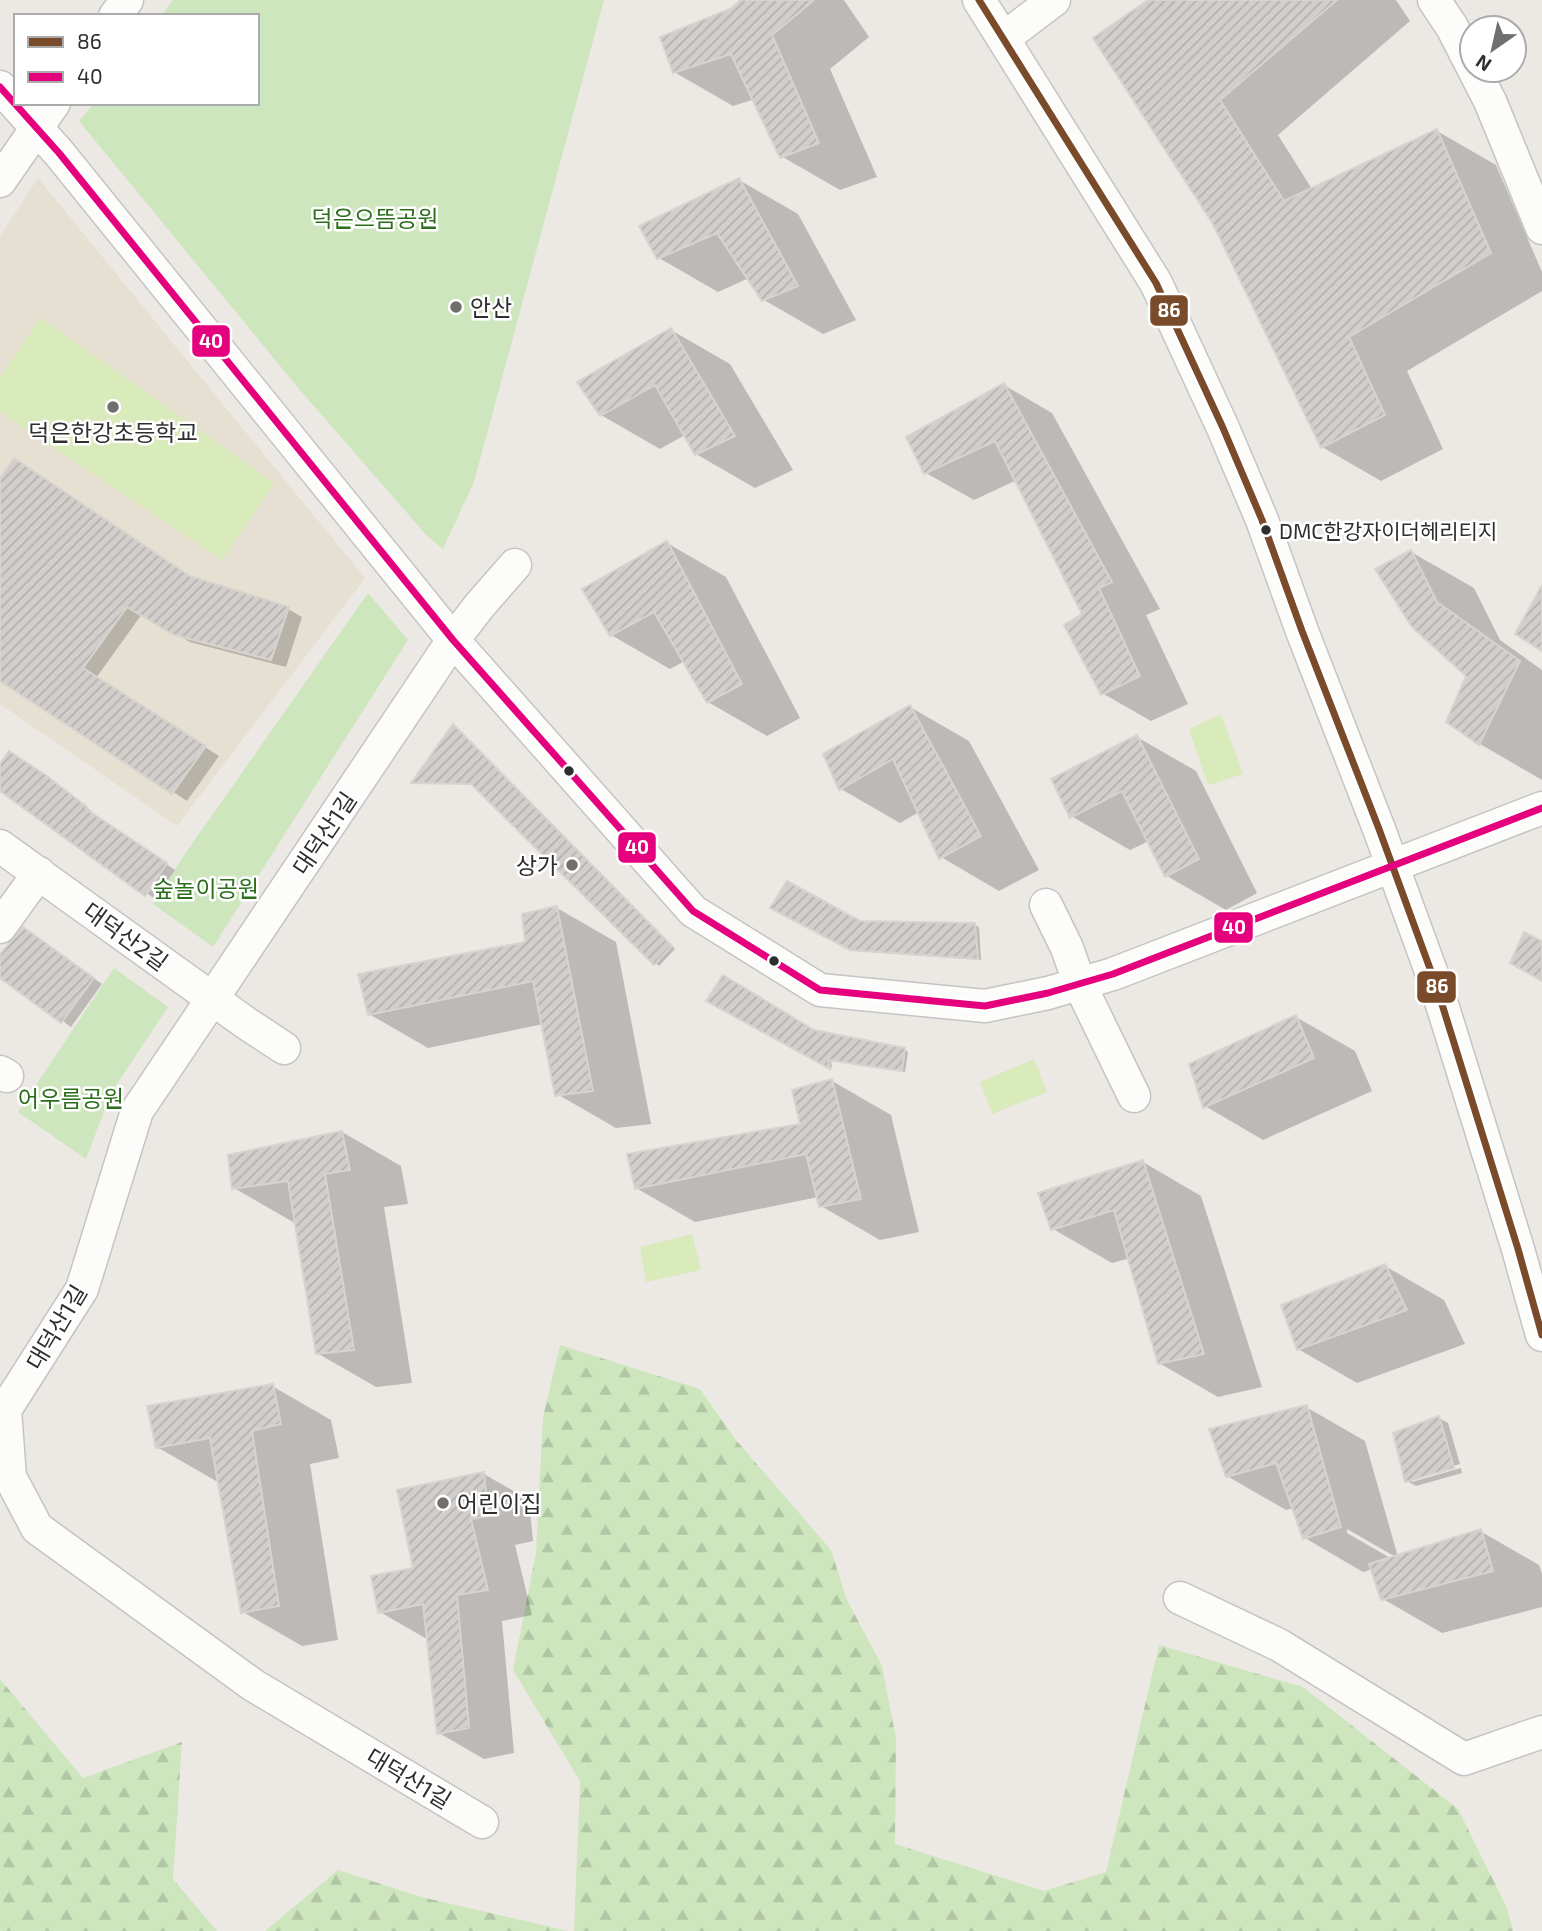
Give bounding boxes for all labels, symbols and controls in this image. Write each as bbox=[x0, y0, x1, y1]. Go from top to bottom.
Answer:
legend bbox=[14, 14, 259, 105]
north arrow bbox=[1458, 14, 1528, 84]
text: 86 bbox=[77, 28, 102, 53]
text: N bbox=[1471, 50, 1495, 77]
text: 40 bbox=[77, 63, 103, 88]
park label: 덕은으뜸공원 bbox=[312, 204, 438, 232]
place label: 안산 bbox=[470, 293, 512, 321]
line badge: 86 bbox=[1149, 294, 1189, 327]
text: 86 bbox=[1157, 298, 1181, 321]
marker: 안산 bbox=[448, 299, 464, 315]
line badge: 40 bbox=[191, 324, 231, 358]
text: 40 bbox=[199, 329, 223, 352]
marker: 덕은한강초등학교 bbox=[105, 399, 121, 415]
place label: 덕은한강초등학교 bbox=[28, 418, 198, 446]
place label: DMC한강자이더헤리티지 bbox=[1279, 518, 1497, 543]
marker: DMC한강자이더헤리티지 bbox=[1259, 523, 1273, 537]
unlabelled marker bbox=[562, 764, 576, 778]
street label: 대덕산1길 bbox=[286, 786, 362, 880]
line badge: 40 bbox=[617, 831, 657, 864]
text: 40 bbox=[625, 835, 649, 858]
place label: 상가 bbox=[516, 851, 558, 879]
marker: 상가 bbox=[564, 857, 580, 873]
park label: 숲놀이공원 bbox=[153, 874, 259, 902]
street label: 대덕산2길 bbox=[78, 896, 174, 976]
line badge: 40 bbox=[1213, 911, 1254, 944]
text: 40 bbox=[1222, 915, 1246, 938]
unlabelled marker bbox=[767, 954, 781, 968]
line badge: 86 bbox=[1416, 970, 1457, 1004]
text: 86 bbox=[1425, 974, 1449, 997]
park label: 어우름공원 bbox=[18, 1084, 124, 1112]
street label: 대덕산1길 bbox=[20, 1280, 92, 1374]
place label: 어린이집 bbox=[457, 1489, 542, 1517]
marker: 어린이집 bbox=[435, 1495, 451, 1511]
street label: 대덕산1길 bbox=[362, 1742, 456, 1814]

